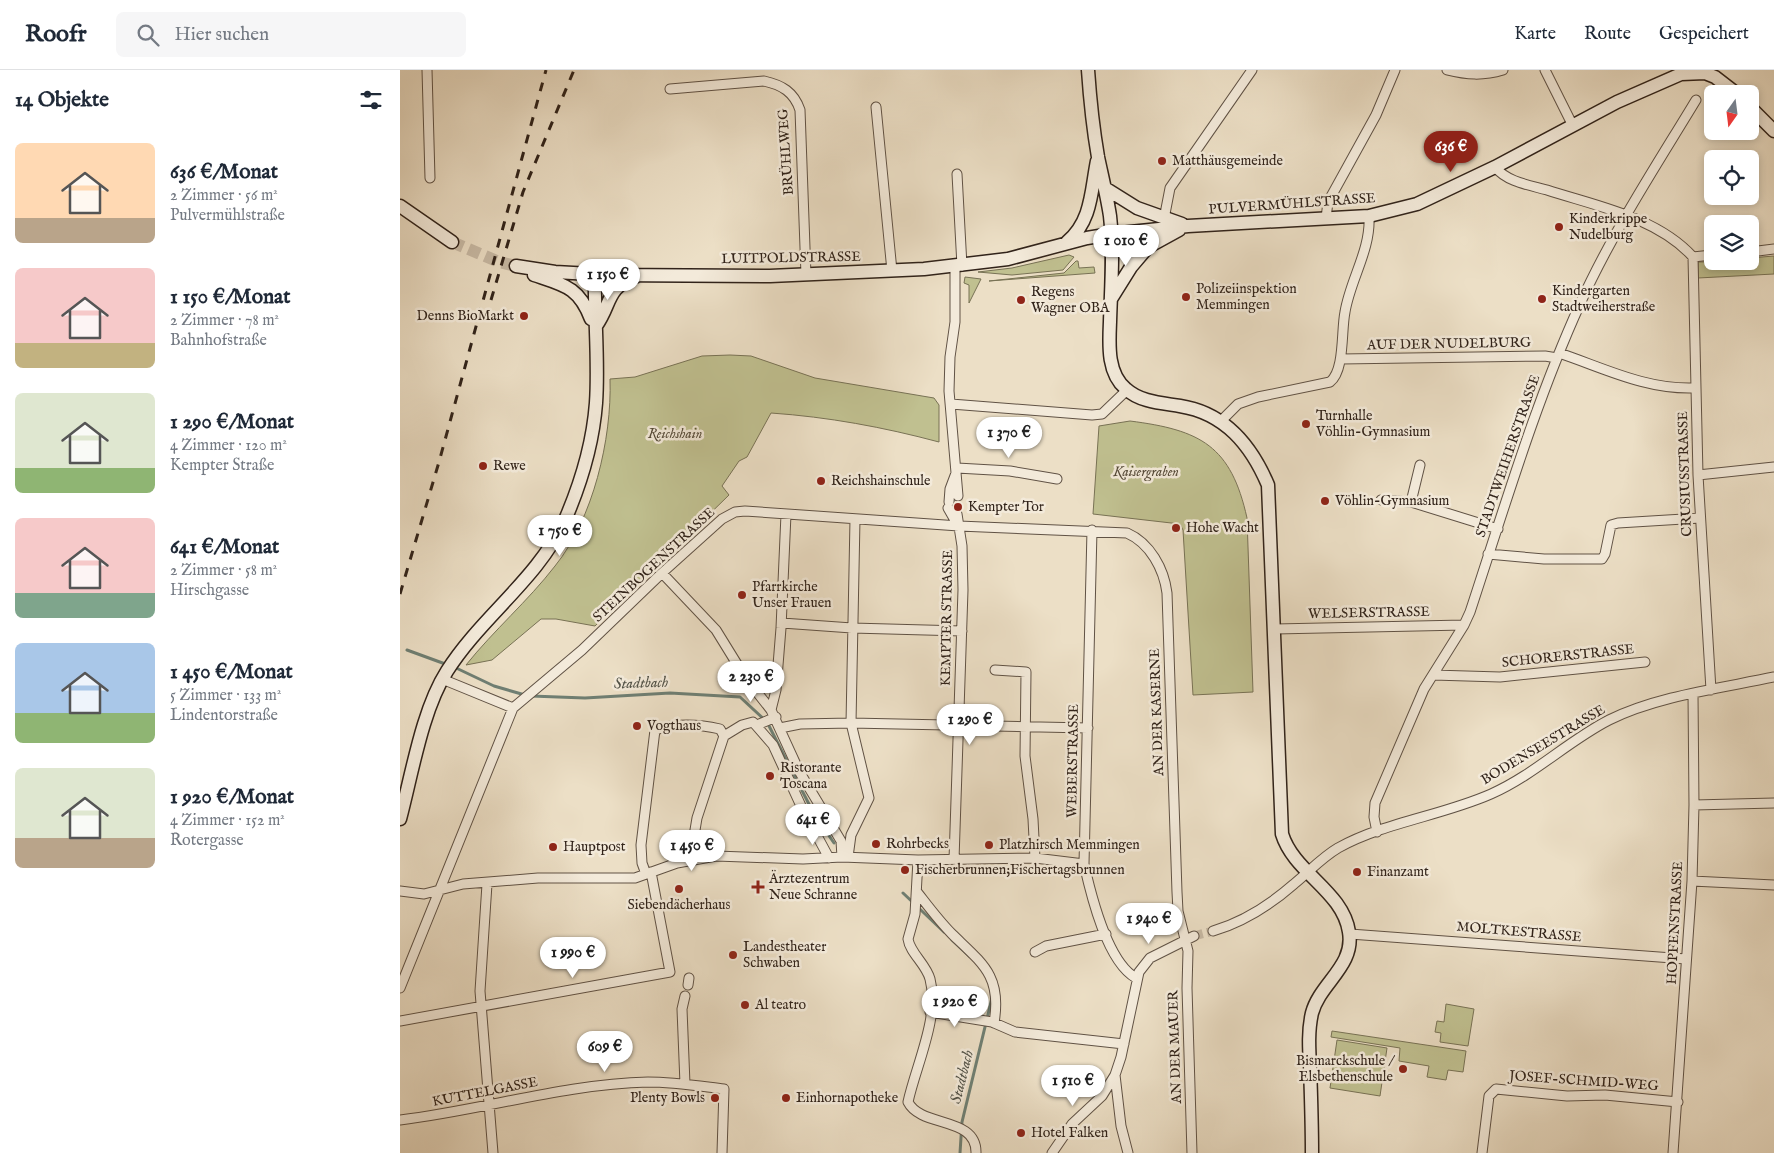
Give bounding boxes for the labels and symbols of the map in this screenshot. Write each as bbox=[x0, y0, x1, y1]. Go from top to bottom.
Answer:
north arrow bbox=[1704, 85, 1759, 140]
street label: BRÜHLWEG bbox=[773, 107, 798, 196]
pin: 636 € bbox=[1416, 131, 1486, 173]
place label: Matthäusgemeinde bbox=[1172, 152, 1283, 170]
marker: Matthäusgemeinde bbox=[1156, 155, 1168, 167]
street label: PULVERMÜHLSTRASSE bbox=[1208, 188, 1376, 219]
place label: Kinderkrippe Nudelburg bbox=[1569, 210, 1648, 244]
marker: Kinderkrippe Nudelburg bbox=[1553, 221, 1565, 233]
pin: 1 010 € bbox=[1080, 224, 1172, 267]
street label: LUITPOLDSTRASSE bbox=[721, 248, 861, 268]
pin: 1 150 € bbox=[562, 258, 654, 301]
place label: Polizeiinspektion Memmingen bbox=[1196, 280, 1297, 314]
place label: Kindergarten Stadtweiherstraße bbox=[1552, 282, 1656, 316]
place label: Regens Wagner OBA bbox=[1031, 283, 1110, 317]
marker: Polizeiinspektion Memmingen bbox=[1180, 291, 1192, 303]
marker: Kindergarten Stadtweiherstraße bbox=[1536, 293, 1548, 305]
marker: Regens Wagner OBA bbox=[1015, 294, 1027, 306]
place label: Denns BioMarkt bbox=[417, 307, 514, 325]
marker: Denns BioMarkt bbox=[518, 310, 530, 322]
street label: AUF DER NUDELBURG bbox=[1366, 334, 1532, 354]
street label: STADTWEIHERSTRASSE bbox=[1472, 372, 1544, 540]
place label: Turnhalle Vöhlin-Gymnasium bbox=[1315, 407, 1431, 441]
street label: CRUSIUSSTRASSE bbox=[1674, 411, 1696, 537]
pin: 1 370 € bbox=[963, 416, 1055, 459]
marker: Turnhalle Vöhlin-Gymnasium bbox=[1300, 418, 1312, 430]
park label: Reichshain bbox=[648, 425, 702, 443]
place label: Rewe bbox=[493, 457, 526, 475]
marker: Rewe bbox=[477, 460, 489, 472]
park label: Kaisergraben bbox=[1112, 463, 1179, 482]
place label: Reichshainschule bbox=[831, 472, 931, 490]
marker: Reichshainschule bbox=[815, 475, 827, 487]
place label: Vöhlin-Gymnasium bbox=[1334, 492, 1450, 510]
marker: Vöhlin-Gymnasium bbox=[1319, 495, 1331, 507]
place label: Kempter Tor bbox=[968, 498, 1044, 516]
marker: Kempter Tor bbox=[952, 501, 964, 513]
street label: STEINBOGENSTRASSE bbox=[589, 504, 719, 626]
pin: 1 750 € bbox=[514, 514, 606, 557]
place label: Hohe Wacht bbox=[1186, 519, 1259, 537]
marker: Hohe Wacht bbox=[1170, 522, 1182, 534]
street label: KEMPTER STRASSE bbox=[937, 549, 957, 686]
place label: Pfarrkirche Unser Frauen bbox=[752, 578, 832, 612]
marker: Pfarrkirche Unser Frauen bbox=[736, 589, 748, 601]
street label: WELSERSTRASSE bbox=[1308, 603, 1430, 623]
street label: SCHORERSTRASSE bbox=[1501, 640, 1635, 672]
street label: AN DER KASERNE bbox=[1146, 647, 1168, 777]
pin: 2 230 € bbox=[705, 660, 797, 703]
water label: Stadtbach bbox=[613, 673, 669, 693]
street label: BODENSEESTRASSE bbox=[1478, 701, 1609, 789]
pin: 1 290 € bbox=[924, 704, 1016, 746]
street label: WEBERSTRASSE bbox=[1063, 704, 1083, 818]
place label: Vogthaus bbox=[646, 717, 701, 735]
marker: Vogthaus bbox=[631, 720, 643, 732]
place label: Ristorante Toscana bbox=[780, 759, 842, 793]
marker: Ristorante Toscana bbox=[764, 770, 776, 782]
pin: 641 € bbox=[778, 804, 848, 846]
pin: 1 450 € bbox=[646, 830, 738, 872]
place label: Rohrbecks bbox=[886, 835, 949, 853]
place label: Platzhirsch Memmingen bbox=[999, 836, 1140, 854]
place label: Hauptpost bbox=[563, 838, 626, 856]
marker: Rohrbecks bbox=[870, 838, 882, 850]
marker: Platzhirsch Memmingen bbox=[983, 839, 995, 851]
marker: Hauptpost bbox=[547, 841, 559, 853]
place label: Fischerbrunnen;Fischertagsbrunnen bbox=[915, 861, 1125, 879]
street label: HOPFENSTRASSE bbox=[1663, 861, 1687, 985]
place label: Finanzamt bbox=[1367, 863, 1429, 881]
marker: Fischerbrunnen;Fischertagsbrunnen bbox=[899, 864, 911, 876]
marker: Finanzamt bbox=[1351, 866, 1363, 878]
place label: Ärztezentrum Neue Schranne bbox=[768, 869, 858, 904]
marker: Ärztezentrum Neue Schranne bbox=[751, 880, 765, 894]
marker: Siebendächerhaus bbox=[673, 883, 685, 895]
place label: Siebendächerhaus bbox=[628, 896, 730, 914]
pin: 1 940 € bbox=[1103, 902, 1195, 945]
street label: MOLTKESTRASSE bbox=[1456, 918, 1583, 946]
pin: 1 990 € bbox=[527, 936, 619, 979]
place label: Landestheater Schwaben bbox=[743, 938, 826, 972]
marker: Landestheater Schwaben bbox=[727, 949, 739, 961]
pin: 1 920 € bbox=[909, 986, 1001, 1028]
street label: AN DER MAUER bbox=[1164, 990, 1186, 1105]
place label: Al teatro bbox=[754, 996, 807, 1014]
marker: Al teatro bbox=[739, 999, 751, 1011]
pin: 609 € bbox=[570, 1030, 640, 1073]
water label: Stadtbach bbox=[946, 1048, 978, 1106]
place label: Bismarckschule / Elsbethenschule bbox=[1296, 1052, 1395, 1086]
marker: Bismarckschule / Elsbethenschule bbox=[1397, 1063, 1409, 1075]
pin: 1 510 € bbox=[1027, 1064, 1119, 1107]
street label: JOSEF-SCHMID-WEG bbox=[1507, 1067, 1660, 1095]
street label: KUTTELGASSE bbox=[431, 1073, 539, 1111]
place label: Plenty Bowls bbox=[630, 1089, 705, 1107]
place label: Einhornapotheke bbox=[796, 1089, 899, 1107]
marker: Plenty Bowls bbox=[709, 1092, 721, 1104]
marker: Einhornapotheke bbox=[780, 1092, 792, 1104]
place label: Hotel Falken bbox=[1031, 1124, 1109, 1142]
marker: Hotel Falken bbox=[1015, 1127, 1027, 1139]

